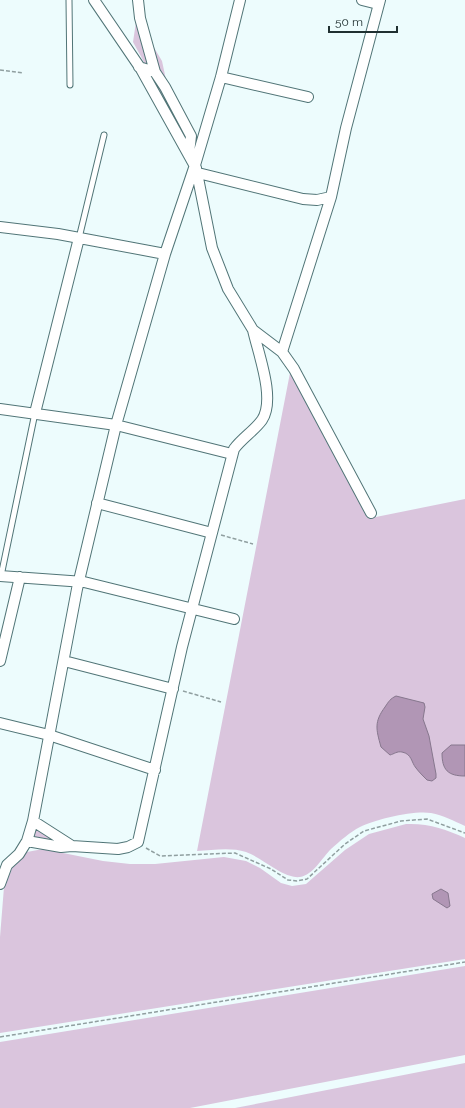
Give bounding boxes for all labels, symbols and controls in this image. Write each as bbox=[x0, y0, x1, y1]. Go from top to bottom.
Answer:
scale bar bbox=[329, 8, 397, 34]
text: 50 m bbox=[335, 15, 363, 29]

